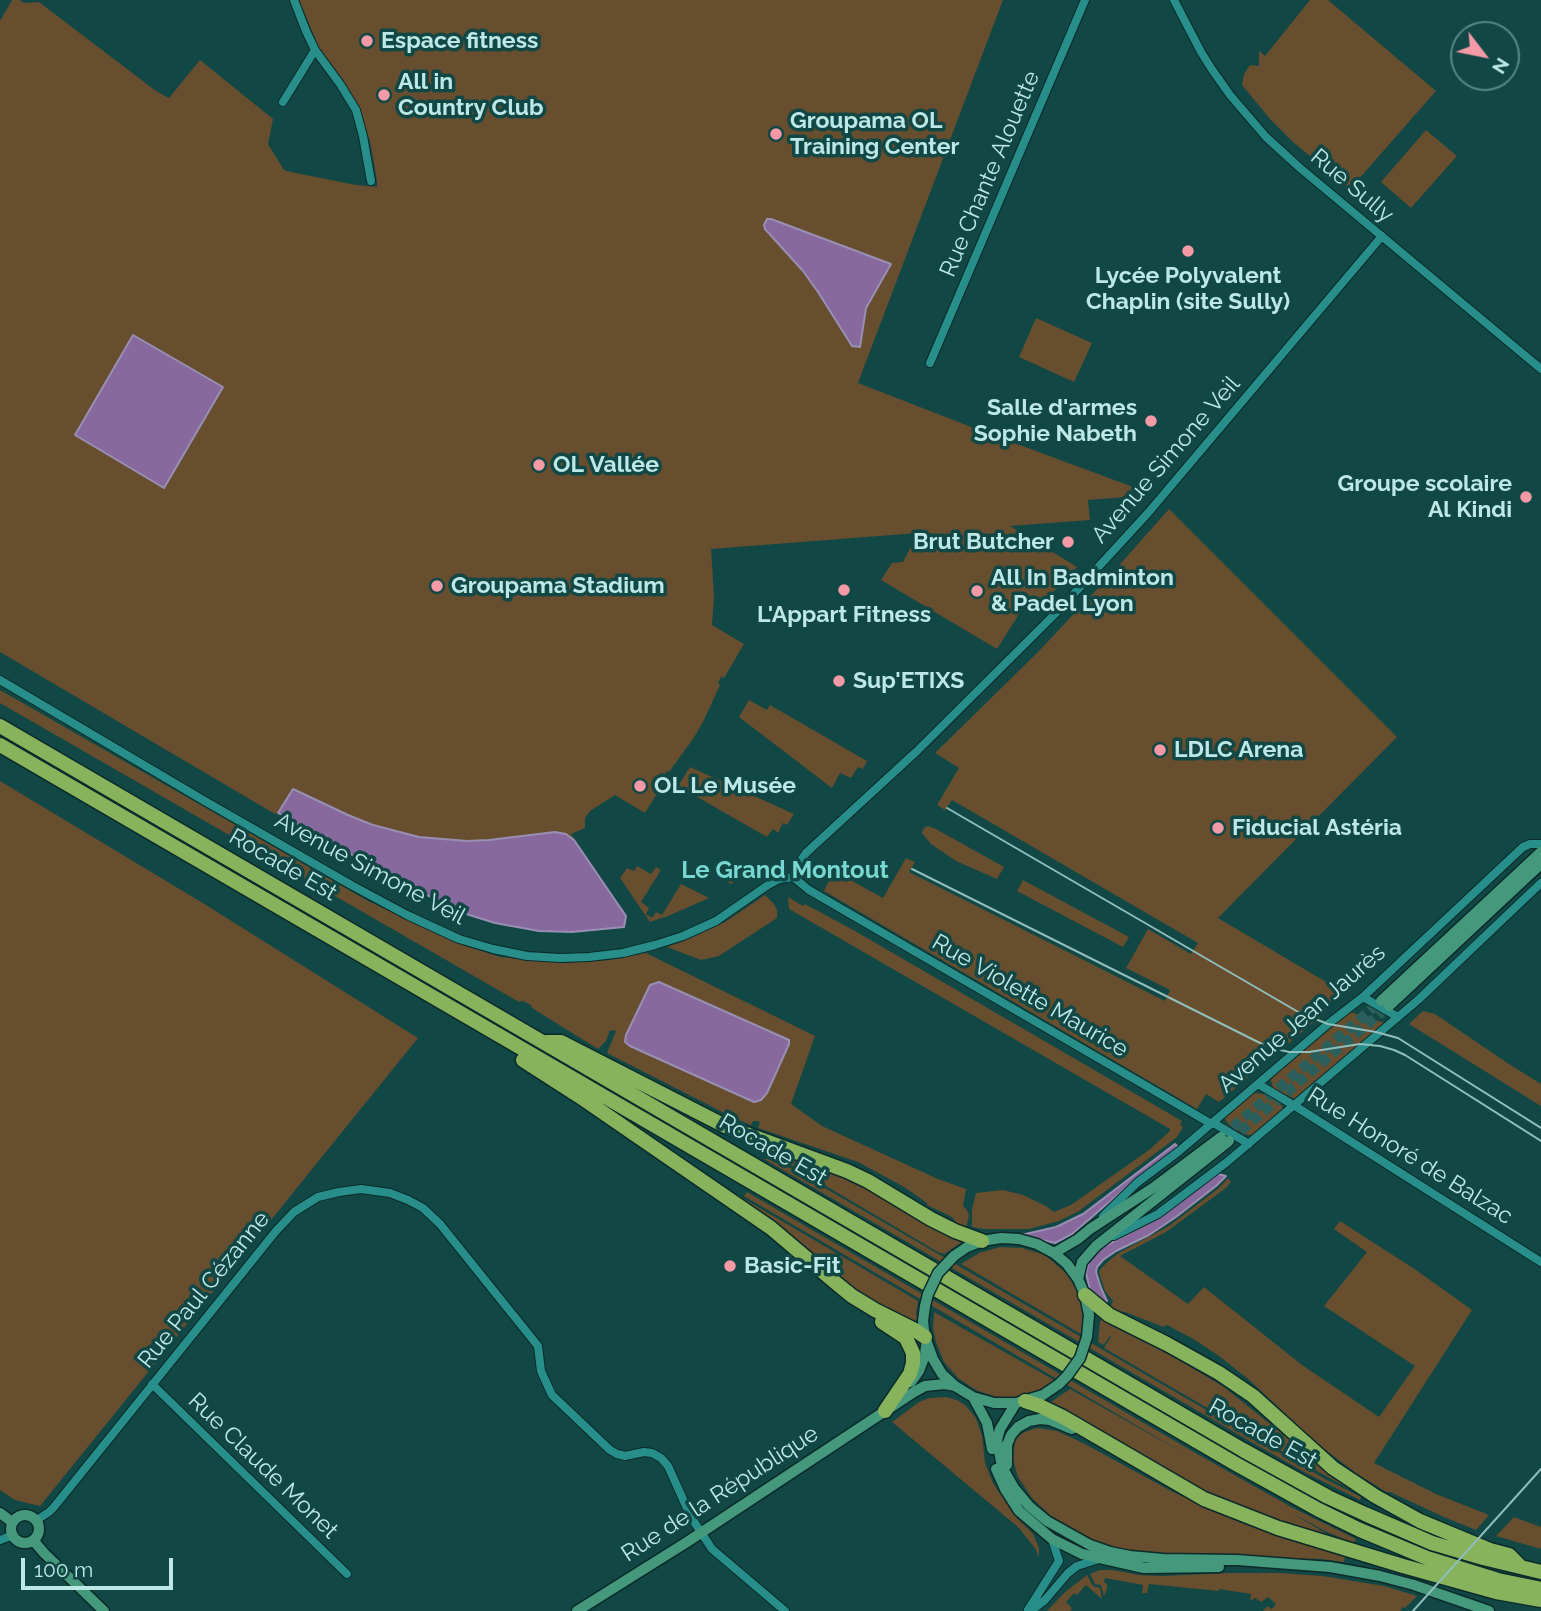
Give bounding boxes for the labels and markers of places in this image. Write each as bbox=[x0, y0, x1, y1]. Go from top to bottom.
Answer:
place label: Espace fitness bbox=[381, 27, 538, 55]
marker: Espace fitness bbox=[359, 33, 375, 49]
place label: All in Country Club bbox=[398, 68, 543, 122]
marker: All in Country Club bbox=[376, 87, 392, 103]
place label: Groupama OL Training Center bbox=[790, 107, 959, 161]
marker: Groupama OL Training Center bbox=[768, 126, 784, 142]
marker: Lycée Polyvalent Chaplin (site Sully) bbox=[1180, 243, 1196, 259]
place label: Lycée Polyvalent Chaplin (site Sully) bbox=[1086, 262, 1290, 316]
place label: Salle d'armes Sophie Nabeth bbox=[974, 394, 1137, 448]
marker: Salle d'armes Sophie Nabeth bbox=[1143, 413, 1159, 429]
place label: OL Vallée bbox=[553, 451, 659, 479]
marker: OL Vallée bbox=[531, 457, 547, 473]
place label: Groupe scolaire Al Kindi bbox=[1338, 470, 1512, 524]
marker: Groupe scolaire Al Kindi bbox=[1518, 489, 1534, 505]
place label: Brut Butcher bbox=[913, 528, 1054, 556]
marker: Brut Butcher bbox=[1060, 534, 1076, 550]
place label: All In Badminton & Padel Lyon bbox=[991, 564, 1174, 618]
place label: Groupama Stadium bbox=[451, 572, 665, 600]
marker: Groupama Stadium bbox=[429, 578, 445, 594]
marker: L'Appart Fitness bbox=[836, 582, 852, 598]
marker: All In Badminton & Padel Lyon bbox=[969, 583, 985, 599]
place label: L'Appart Fitness bbox=[757, 601, 931, 629]
place label: Sup'ETIXS bbox=[853, 667, 964, 695]
marker: Sup'ETIXS bbox=[831, 673, 847, 689]
place label: LDLC Arena bbox=[1174, 736, 1303, 764]
marker: LDLC Arena bbox=[1152, 742, 1168, 758]
place label: OL Le Musée bbox=[654, 772, 796, 800]
marker: OL Le Musée bbox=[632, 778, 648, 794]
place label: Fiducial Astéria bbox=[1232, 814, 1402, 842]
marker: Fiducial Astéria bbox=[1210, 820, 1226, 836]
place label: Basic-Fit bbox=[744, 1252, 841, 1280]
marker: Basic-Fit bbox=[722, 1258, 738, 1274]

